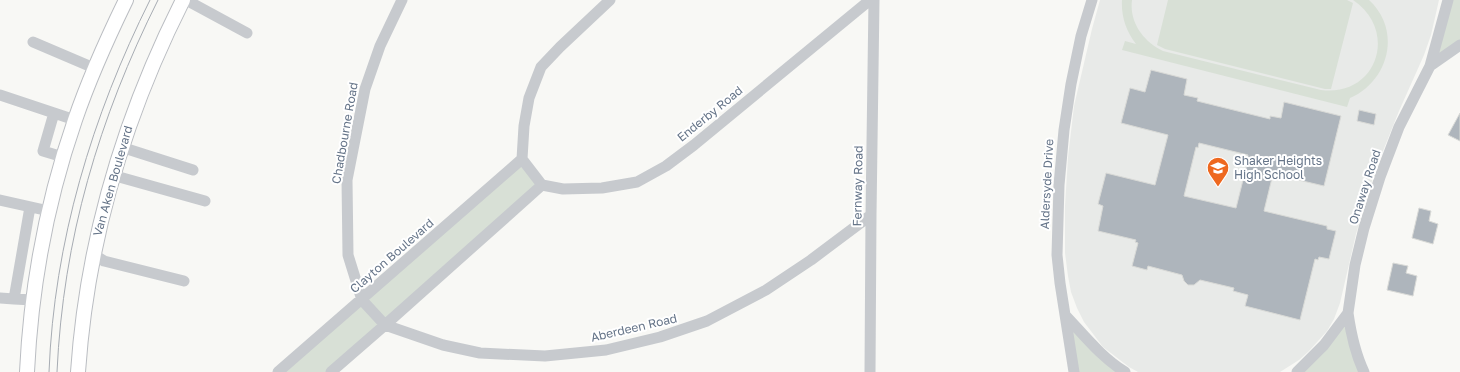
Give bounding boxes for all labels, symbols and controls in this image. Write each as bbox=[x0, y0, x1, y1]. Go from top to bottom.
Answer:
street label: Chadbourne Road bbox=[328, 81, 361, 185]
street label: Enderby Road bbox=[674, 83, 745, 145]
street label: Van Aken Boulevard bbox=[90, 124, 135, 238]
street label: Aldersyde Drive bbox=[1037, 138, 1056, 230]
street label: Fernway Road bbox=[849, 145, 866, 227]
street label: Onaway Road bbox=[1345, 147, 1384, 226]
place label: Shaker Heights High School bbox=[1234, 153, 1322, 182]
school or university icon: Shaker Heights High School bbox=[1205, 155, 1231, 188]
street label: Clayton Boulevard bbox=[347, 215, 437, 296]
street label: Aberdeen Road bbox=[589, 310, 678, 345]

